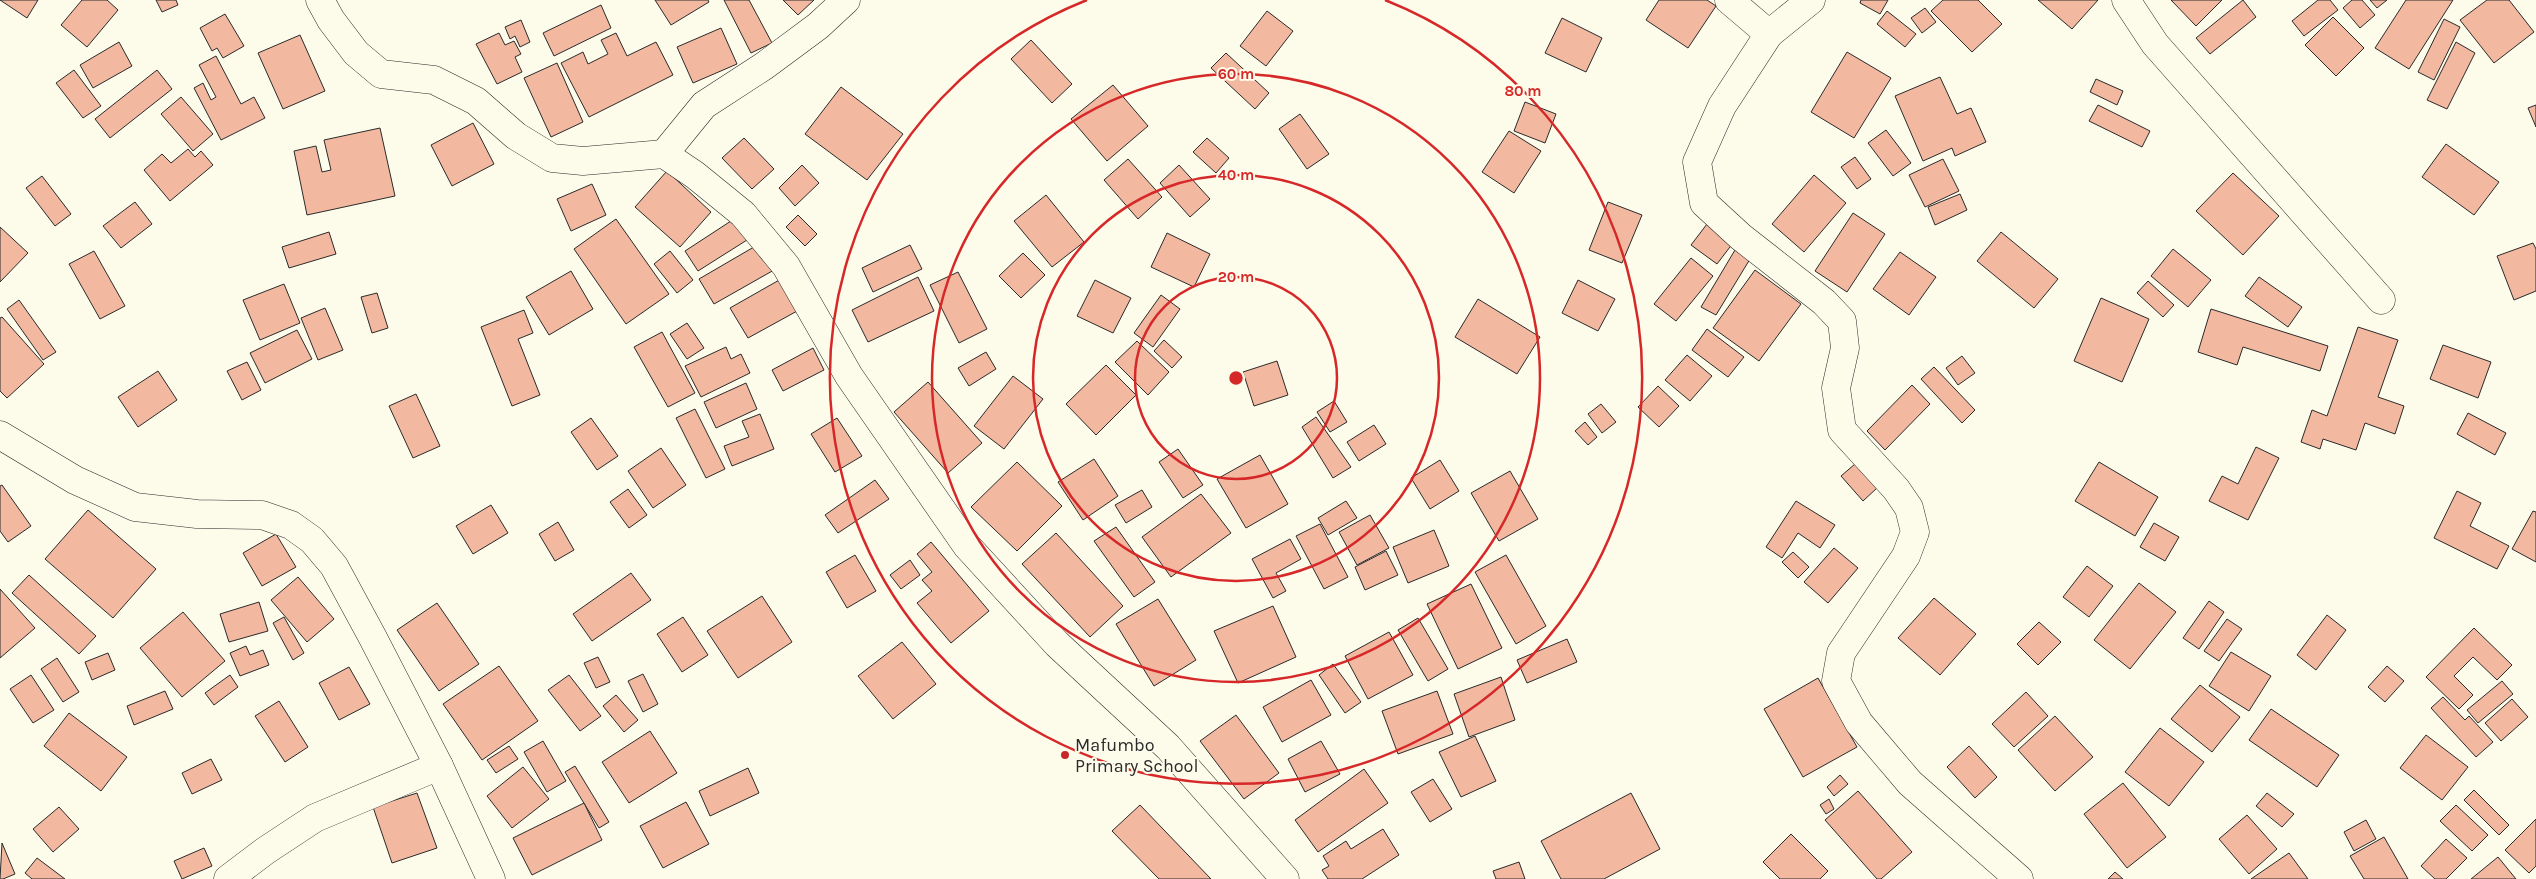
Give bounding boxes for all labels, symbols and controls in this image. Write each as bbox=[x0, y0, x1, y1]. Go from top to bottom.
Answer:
text: 60 m bbox=[1218, 65, 1254, 83]
text: 80 m bbox=[1504, 82, 1542, 100]
text: 40 m bbox=[1218, 166, 1254, 184]
text: 20 m bbox=[1218, 268, 1254, 286]
centre of rings bbox=[1227, 369, 1245, 387]
place label: Mafumbo Primary School bbox=[1075, 734, 1199, 777]
marker: Mafumbo Primary School bbox=[1059, 749, 1071, 761]

